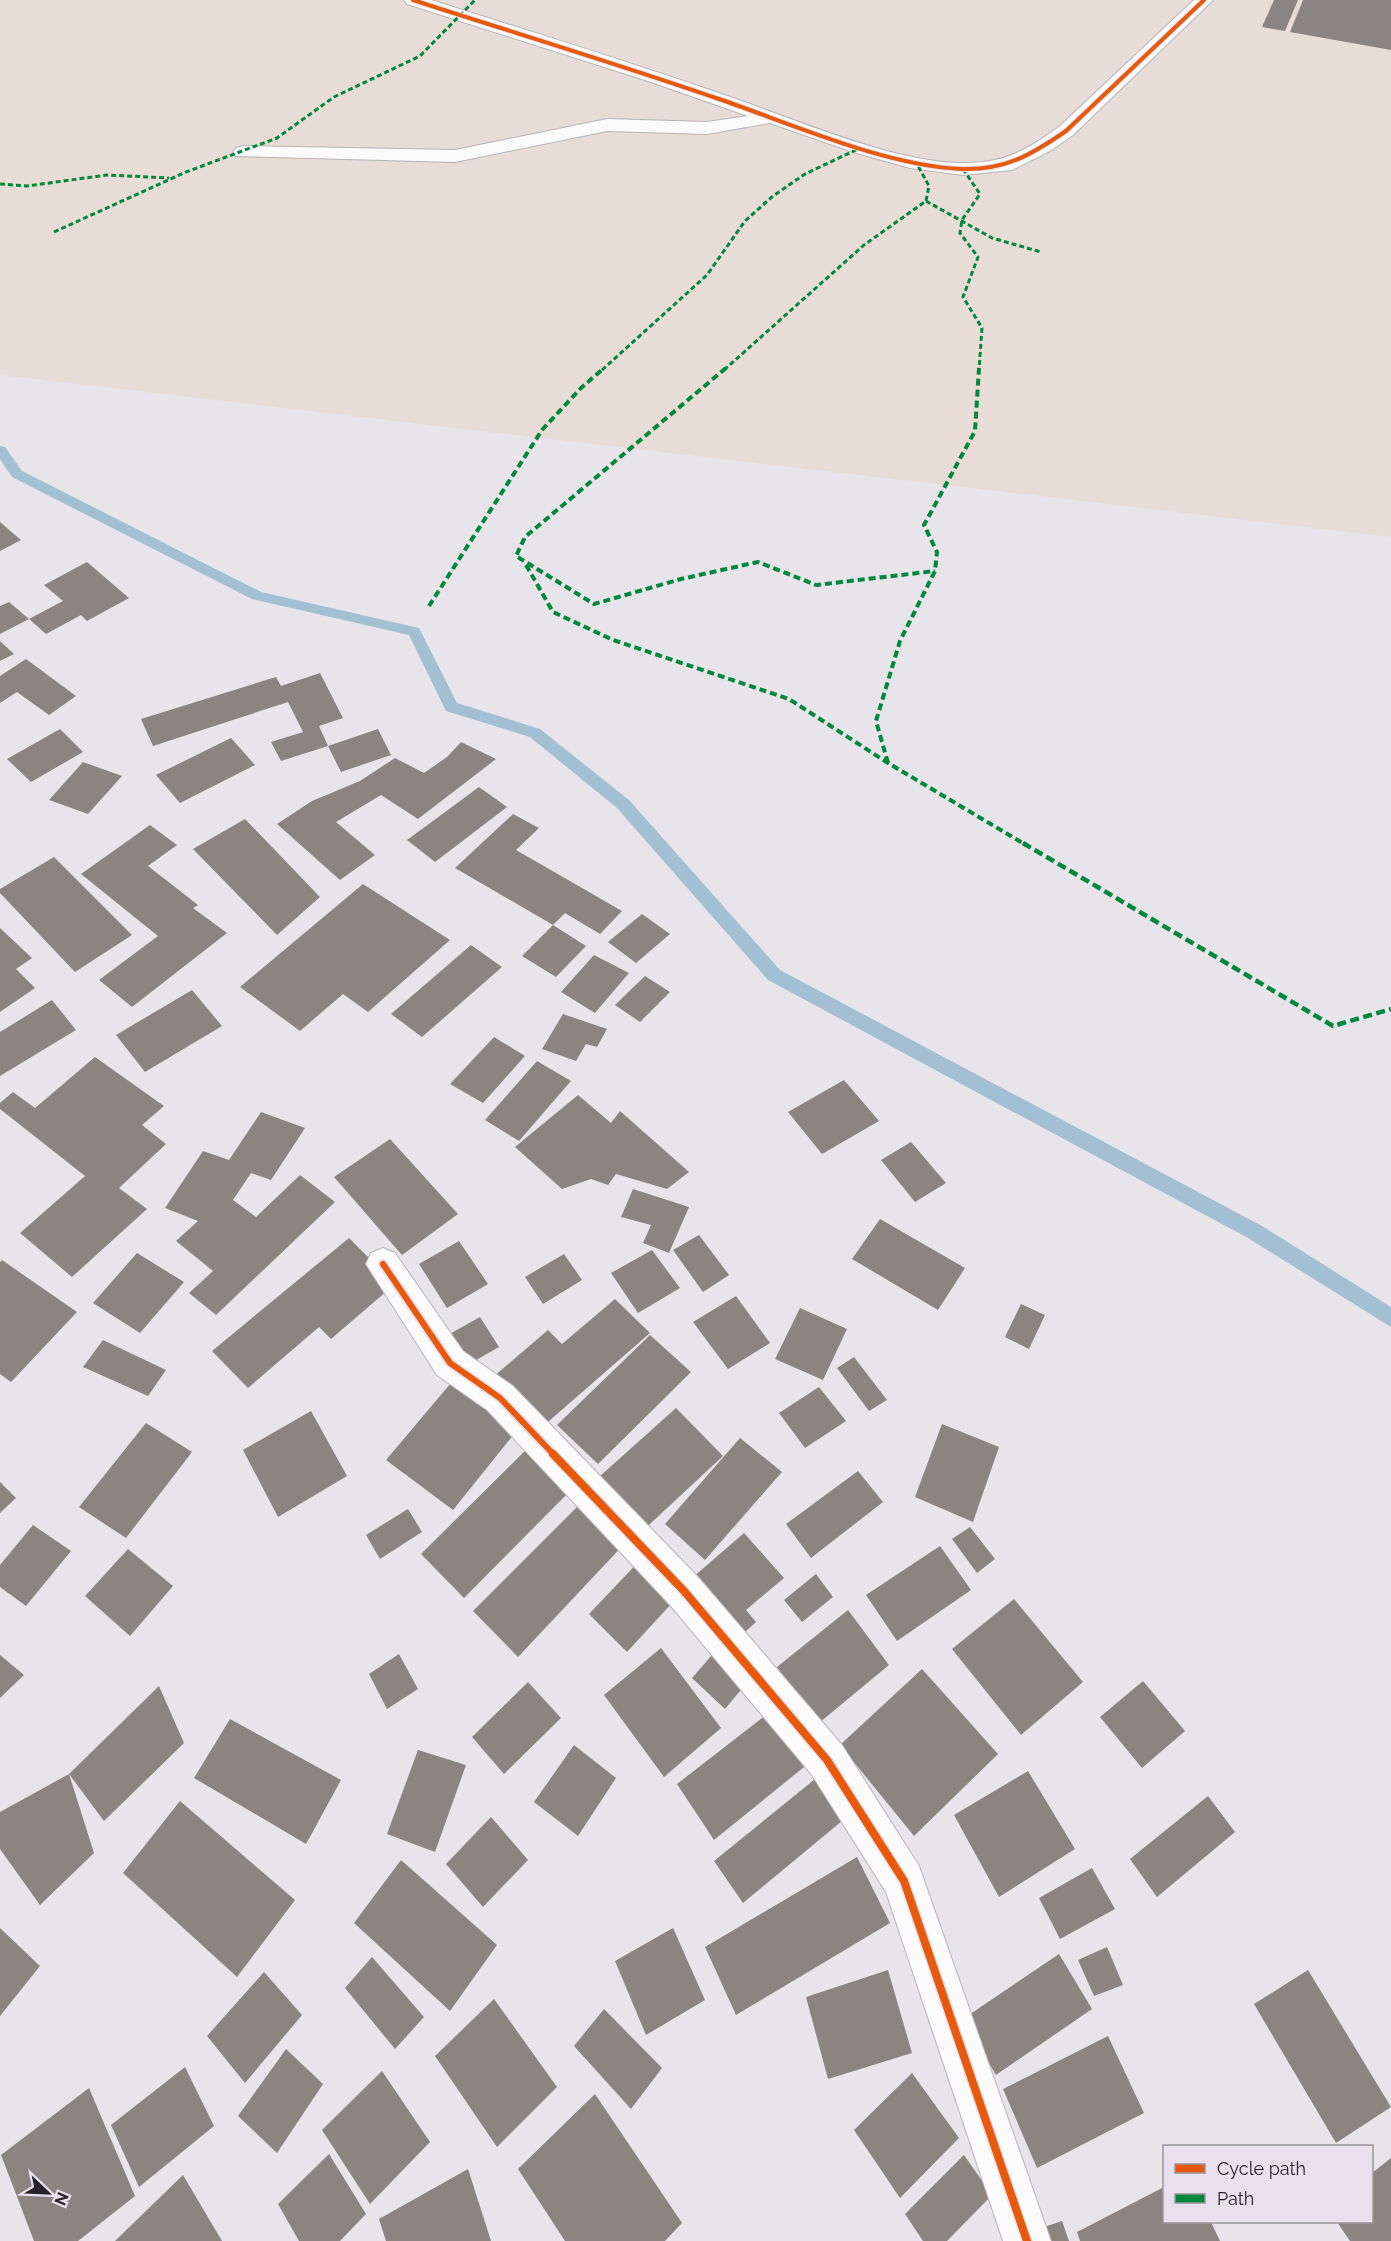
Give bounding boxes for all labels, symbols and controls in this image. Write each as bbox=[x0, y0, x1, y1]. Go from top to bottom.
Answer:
legend bbox=[1163, 2145, 1373, 2223]
text: Cycle path bbox=[1217, 2158, 1306, 2179]
north arrow bbox=[18, 2163, 78, 2223]
text: Path bbox=[1217, 2188, 1254, 2209]
text: N bbox=[50, 2189, 72, 2208]

